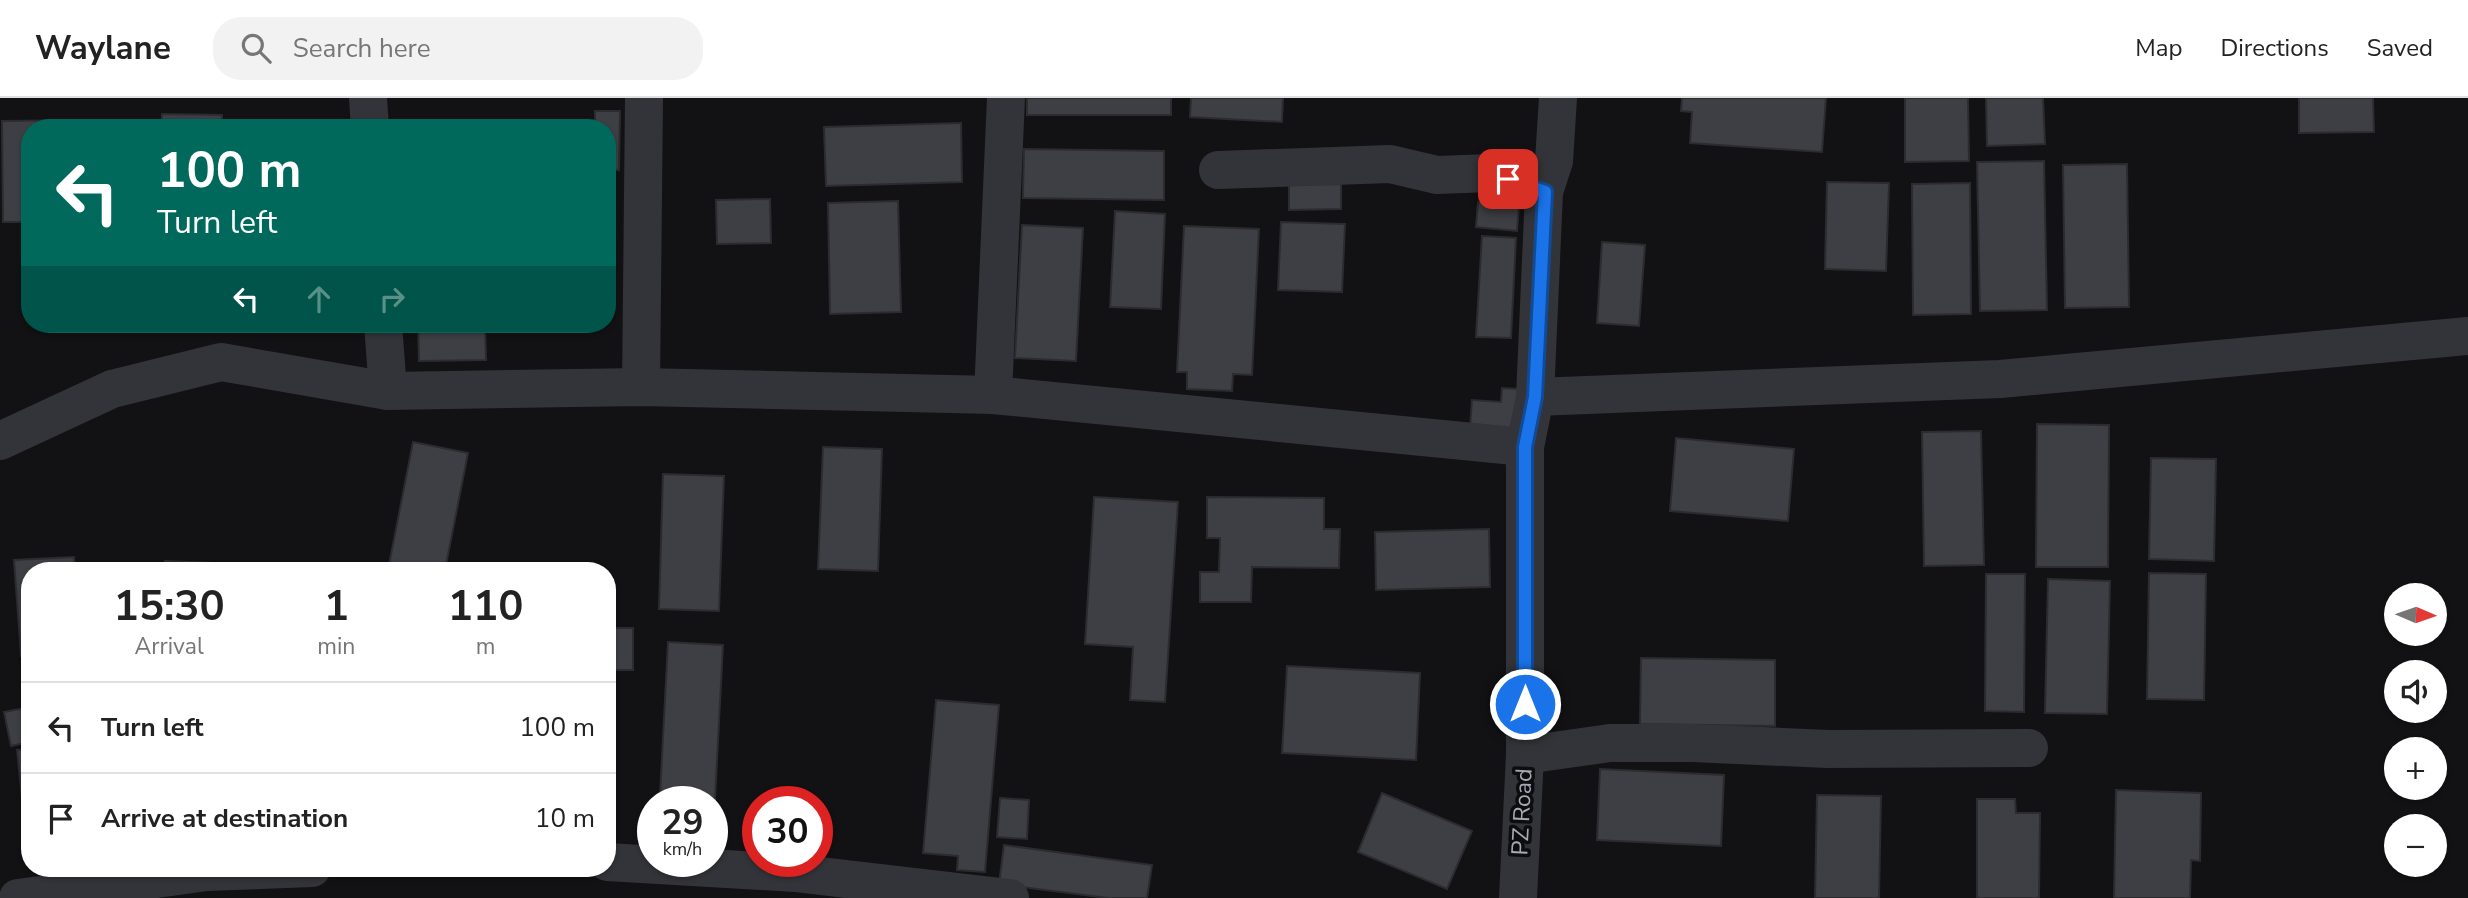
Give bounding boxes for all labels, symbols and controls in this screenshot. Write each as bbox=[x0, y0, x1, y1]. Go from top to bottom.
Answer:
search box bbox=[213, 17, 703, 80]
text: Waylane bbox=[35, 26, 171, 71]
icon: search bbox=[237, 29, 275, 67]
text: Search here bbox=[293, 31, 431, 66]
text: Map bbox=[2135, 32, 2182, 64]
text: Directions bbox=[2220, 32, 2329, 64]
text: Saved bbox=[2367, 32, 2433, 64]
text: 100 m bbox=[157, 137, 301, 204]
icon: left bbox=[42, 147, 133, 238]
pin bbox=[1478, 149, 1538, 209]
icon: arrive bbox=[1489, 160, 1527, 198]
text: Turn left bbox=[157, 201, 277, 244]
icon: left bbox=[227, 280, 265, 318]
icon: ahead bbox=[300, 280, 338, 318]
icon: right bbox=[373, 280, 411, 318]
text: 15:30 bbox=[114, 578, 225, 635]
text: 1 bbox=[324, 578, 349, 635]
text: 110 bbox=[448, 578, 523, 635]
north arrow bbox=[2384, 583, 2446, 646]
map controls bbox=[2384, 583, 2447, 877]
text: Arrival bbox=[135, 631, 204, 662]
text: min bbox=[317, 631, 355, 662]
text: m bbox=[476, 631, 496, 662]
button: sound bbox=[2384, 660, 2447, 723]
position arrow bbox=[1488, 667, 1562, 741]
icon: left bbox=[42, 709, 80, 747]
text: Turn left bbox=[101, 710, 204, 745]
text: 100 m bbox=[519, 710, 595, 745]
button: + bbox=[2384, 737, 2447, 800]
street label: PZ Road bbox=[1504, 768, 1540, 856]
speed limit sign: 30 bbox=[742, 786, 833, 877]
text: 29 bbox=[661, 799, 704, 846]
icon: arrive bbox=[42, 800, 80, 838]
text: Arrive at destination bbox=[101, 801, 348, 836]
text: 10 m bbox=[535, 801, 595, 836]
button: − bbox=[2384, 814, 2447, 877]
text: km/h bbox=[663, 837, 702, 861]

